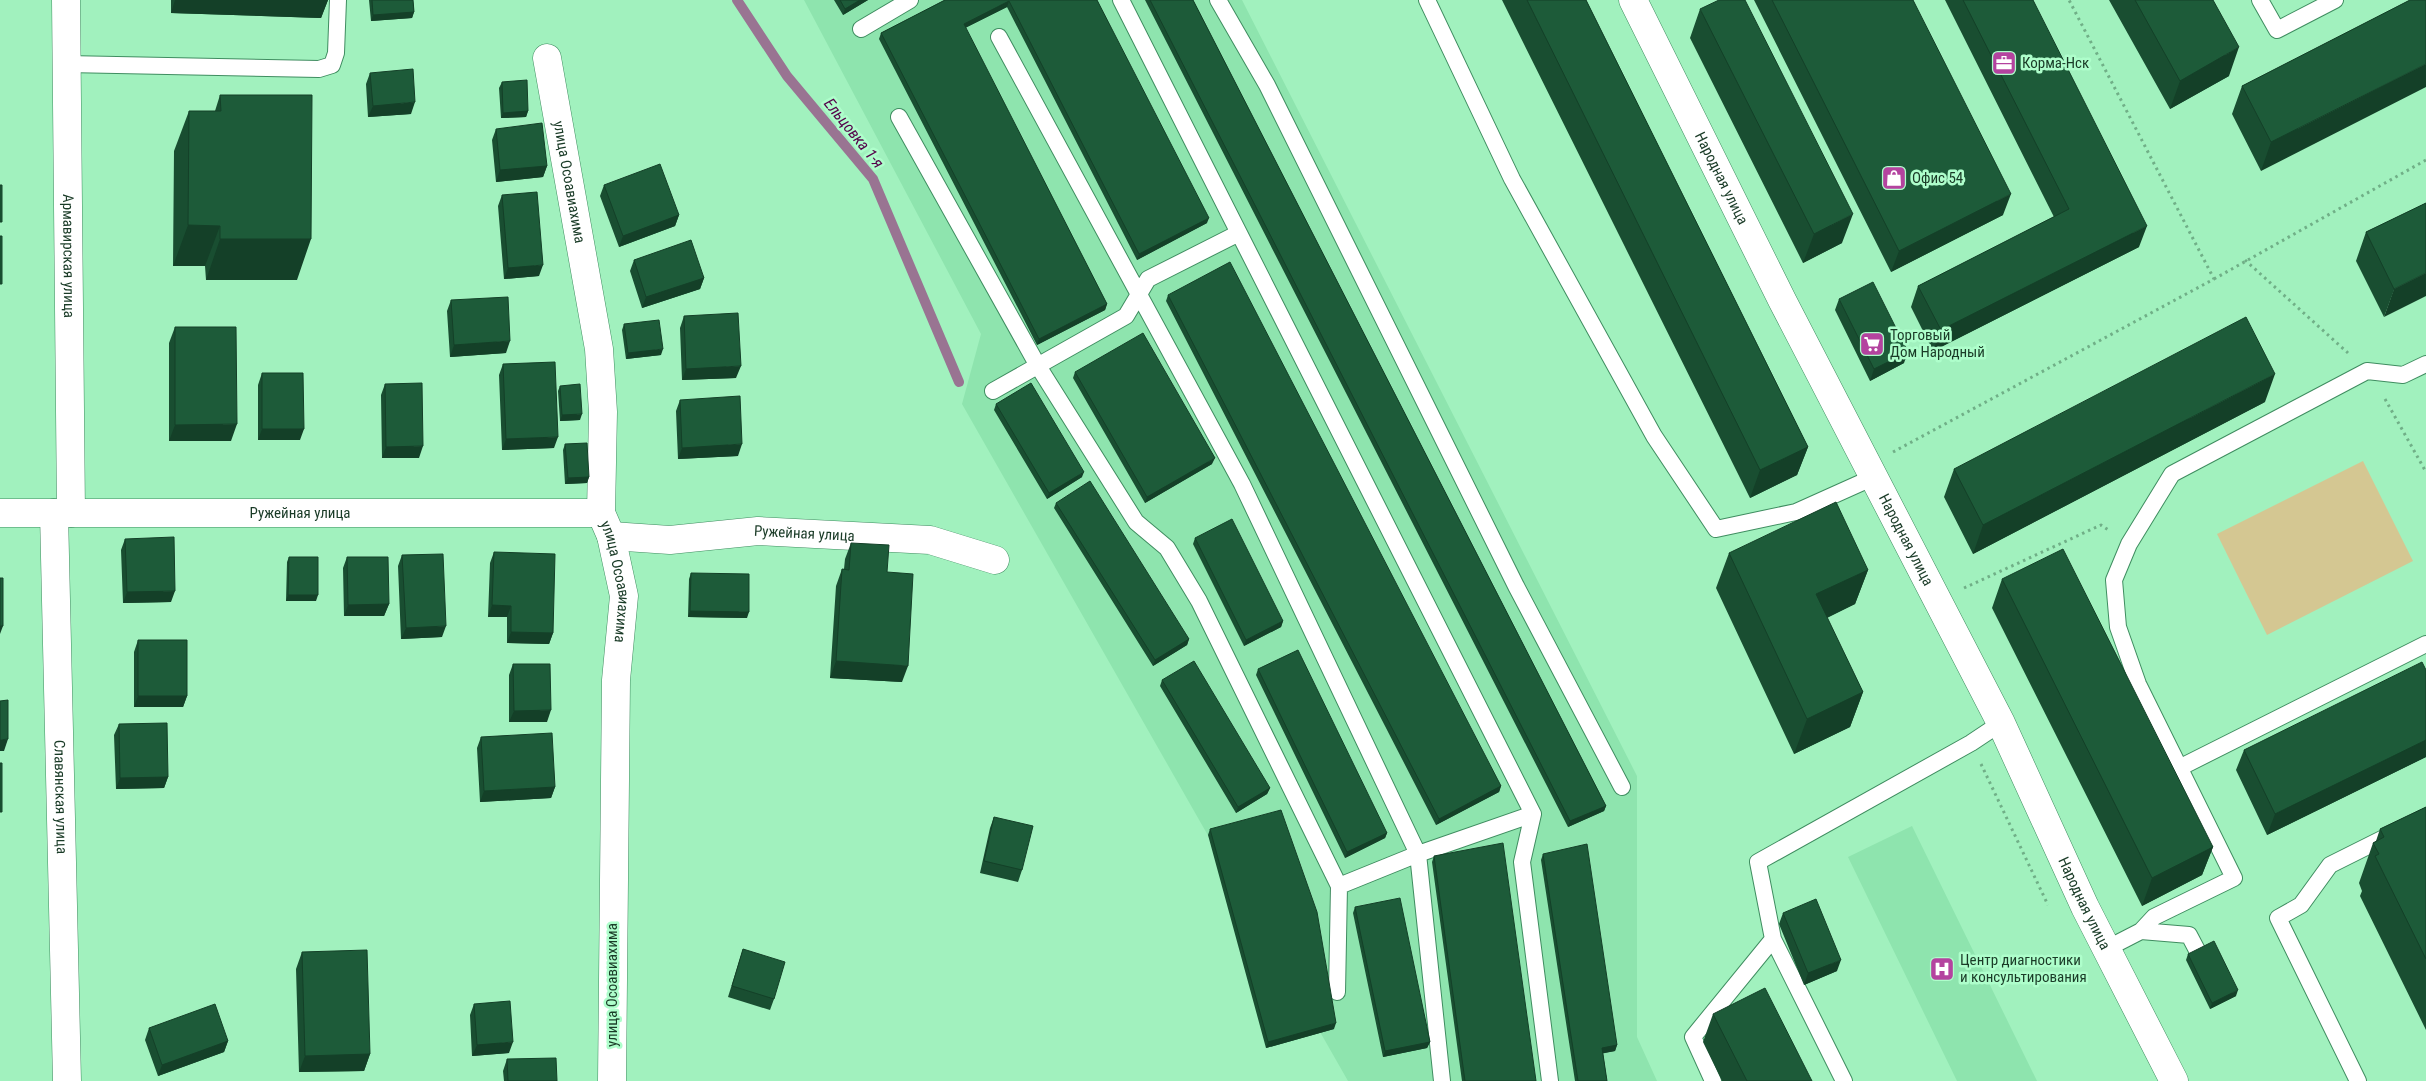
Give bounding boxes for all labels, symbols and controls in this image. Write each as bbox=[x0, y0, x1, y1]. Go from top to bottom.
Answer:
office icon: Корма-Нск bbox=[1991, 50, 2017, 76]
place label: Корма-Нск bbox=[2022, 54, 2089, 72]
water label: Ельцовка 1-я bbox=[820, 94, 888, 172]
street label: улица Осоавиахима bbox=[549, 119, 589, 245]
street label: Народная улица bbox=[1691, 129, 1752, 227]
shop icon: Офис 54 bbox=[1881, 165, 1907, 191]
place label: Офис 54 bbox=[1912, 169, 1963, 187]
street label: Армавирская улица bbox=[59, 194, 78, 318]
place label: Торговый Дом Народный bbox=[1890, 326, 1985, 361]
supermarket icon: Торговый Дом Народный bbox=[1859, 331, 1885, 357]
street label: Народная улица bbox=[1875, 491, 1937, 589]
street label: Ружейная улица bbox=[250, 504, 351, 522]
street label: улица Осоавиахима bbox=[596, 518, 633, 643]
street label: Ружейная улица bbox=[753, 522, 855, 545]
street label: Славянская улица bbox=[50, 740, 71, 854]
street label: Народная улица bbox=[2054, 854, 2114, 953]
street label: улица Осоавиахима bbox=[603, 923, 621, 1047]
place label: Центр диагностики и консультирования bbox=[1960, 951, 2087, 986]
hospital icon: Центр диагностики и консультирования bbox=[1929, 956, 1955, 982]

